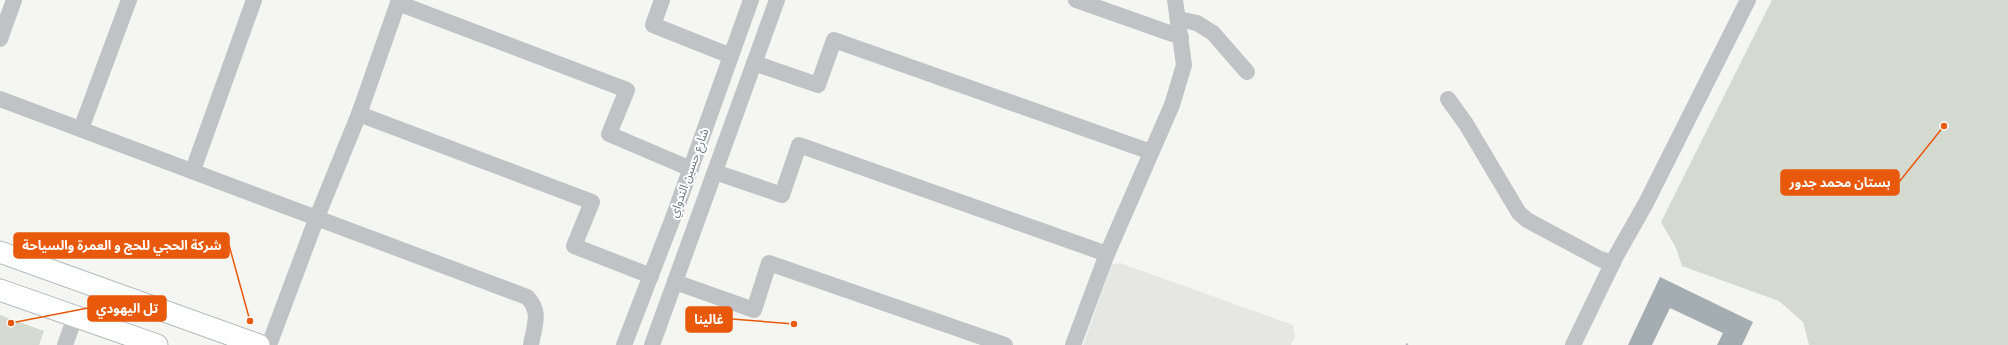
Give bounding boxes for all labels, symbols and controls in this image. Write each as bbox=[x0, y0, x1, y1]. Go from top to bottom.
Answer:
street label: شارع حسين الندواي bbox=[666, 127, 714, 220]
callout: بستان محمد جدور bbox=[1781, 170, 1899, 195]
text: بستان محمد جدور bbox=[1788, 175, 1891, 190]
callout: شركة الحجي للحج و العمرة والسياحة bbox=[14, 233, 229, 258]
text: شركة الحجي للحج و العمرة والسياحة bbox=[22, 238, 222, 256]
callout: تل اليهودي bbox=[88, 296, 166, 321]
text: تل اليهودي bbox=[96, 301, 158, 319]
callout: غالينا bbox=[686, 307, 732, 332]
text: غالينا bbox=[694, 312, 724, 327]

